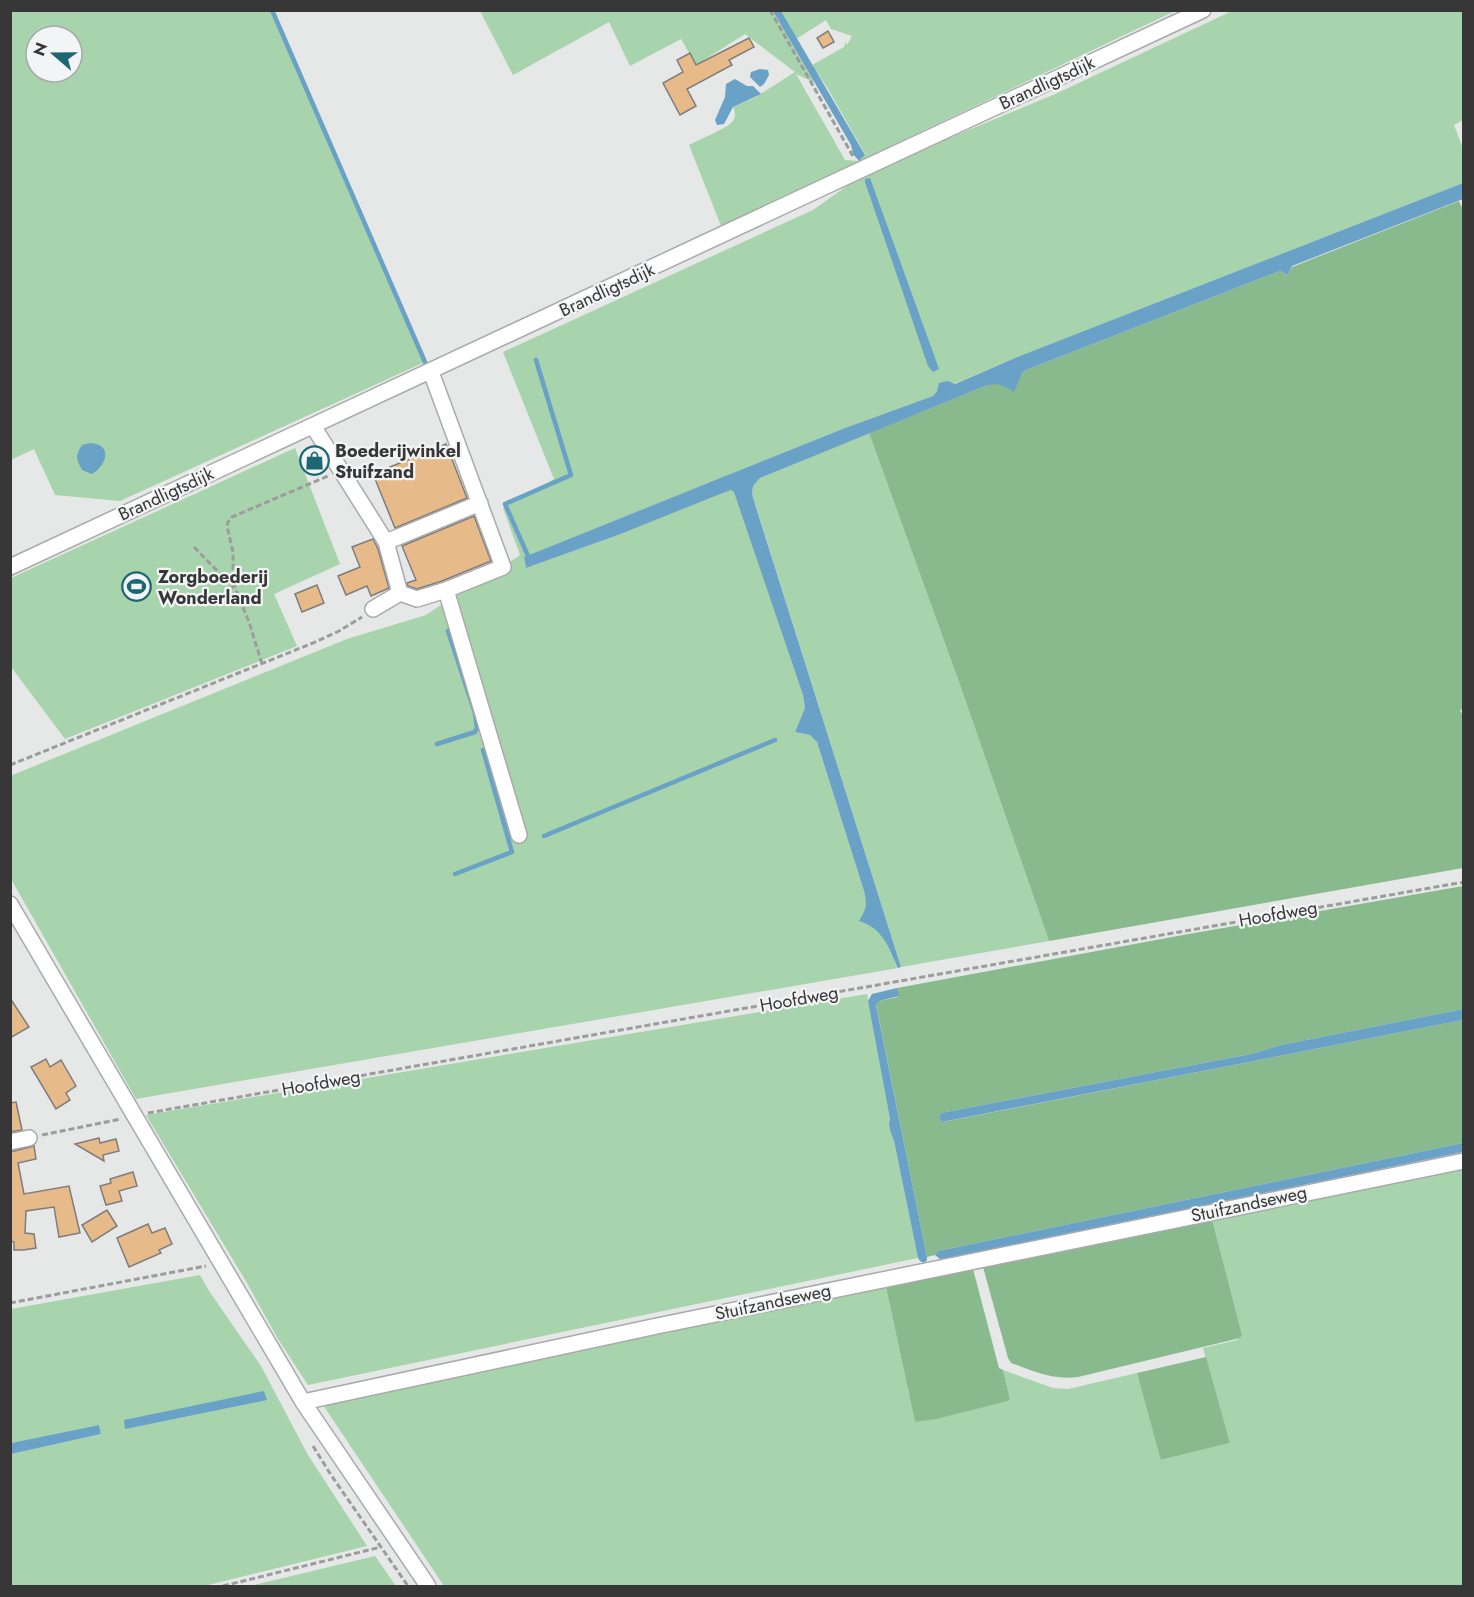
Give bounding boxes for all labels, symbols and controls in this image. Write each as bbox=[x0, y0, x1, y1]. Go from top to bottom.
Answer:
north arrow bbox=[24, 24, 84, 84]
text: N bbox=[27, 39, 53, 59]
street label: Brandligtsdijk bbox=[995, 50, 1099, 116]
street label: Brandligtsdijk bbox=[555, 257, 659, 323]
place label: Boederijwinkel Stuifzand bbox=[335, 438, 461, 485]
shop icon: Boederijwinkel Stuifzand bbox=[298, 445, 330, 477]
street label: Brandligtsdijk bbox=[114, 461, 218, 527]
place label: Zorgboederij Wonderland bbox=[158, 564, 268, 611]
sports icon: Zorgboederij Wonderland bbox=[121, 571, 153, 603]
street label: Hoofdweg bbox=[1237, 894, 1319, 934]
street label: Hoofdweg bbox=[758, 979, 840, 1019]
street label: Hoofdweg bbox=[280, 1063, 362, 1103]
street label: Stuifzandseweg bbox=[1189, 1179, 1309, 1229]
street label: Stuifzandseweg bbox=[713, 1277, 833, 1327]

